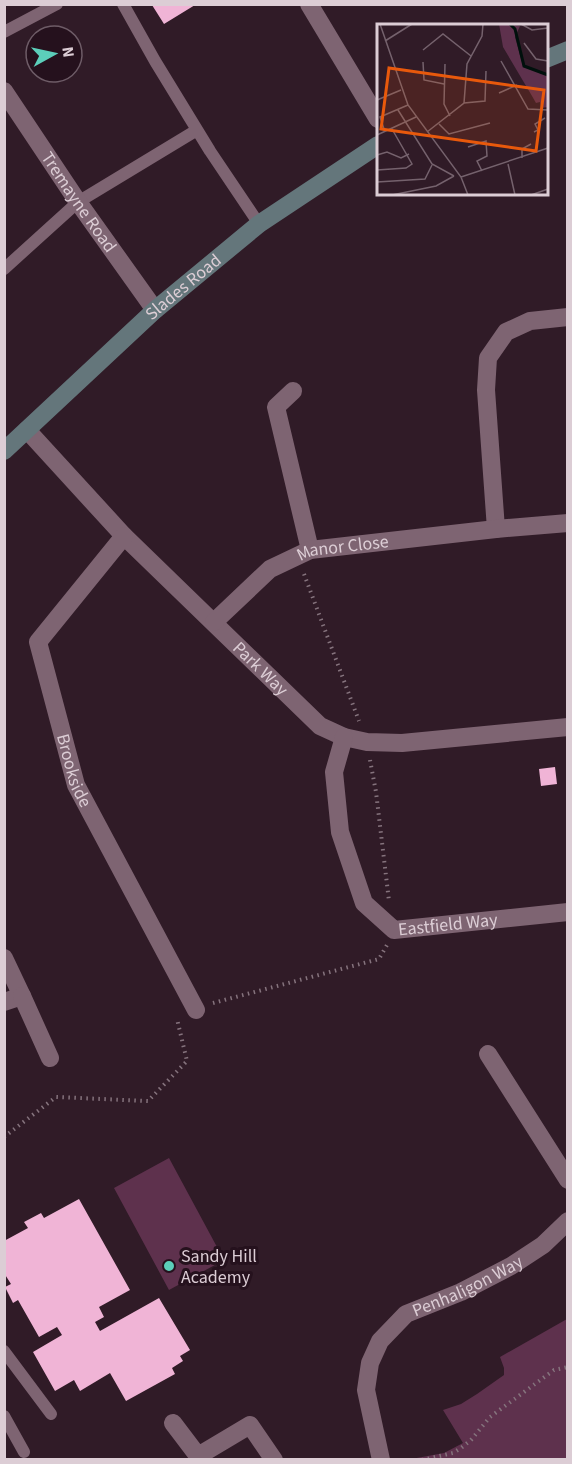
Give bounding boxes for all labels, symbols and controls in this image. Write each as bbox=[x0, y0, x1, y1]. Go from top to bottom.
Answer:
north arrow bbox=[24, 24, 84, 84]
inset map bbox=[377, 24, 548, 195]
text: N bbox=[56, 45, 79, 59]
street label: Tremayne Road bbox=[35, 147, 122, 258]
street label: Slades Road bbox=[140, 248, 227, 326]
street label: Manor Close bbox=[292, 529, 390, 568]
street label: Park Way bbox=[227, 636, 294, 702]
street label: Brookside bbox=[50, 731, 98, 812]
street label: Eastfield Way bbox=[397, 907, 499, 943]
place label: Sandy Hill Academy bbox=[181, 1244, 257, 1290]
street label: Penhaligon Way bbox=[409, 1249, 529, 1323]
marker: Sandy Hill Academy bbox=[162, 1259, 176, 1273]

